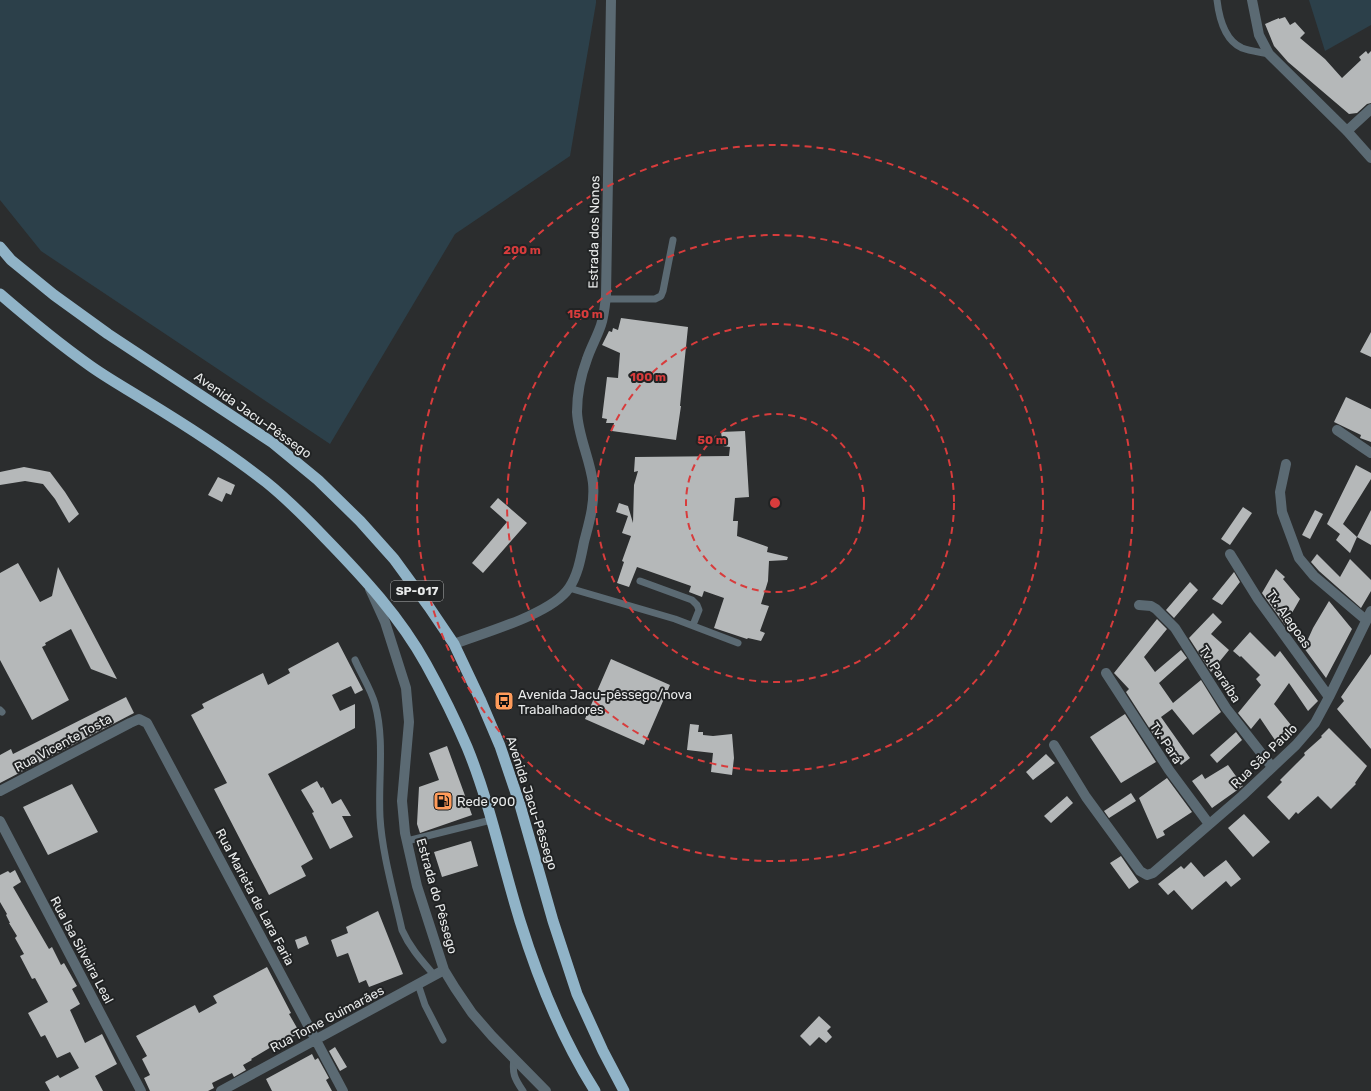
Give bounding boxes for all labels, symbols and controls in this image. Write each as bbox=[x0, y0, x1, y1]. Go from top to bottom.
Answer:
street label: Estrada dos Nonos bbox=[586, 175, 602, 289]
text: 200 m bbox=[503, 243, 541, 257]
text: 150 m bbox=[567, 307, 603, 321]
street label: Avenida Jacu-Pêssego bbox=[191, 369, 314, 462]
text: 100 m bbox=[630, 370, 666, 384]
text: 50 m bbox=[697, 433, 727, 447]
centre of rings bbox=[768, 496, 782, 510]
road number: SP-017 bbox=[391, 581, 443, 601]
street label: Tv. Alagoas bbox=[1263, 587, 1315, 652]
street label: Tv. Paraíba bbox=[1196, 643, 1244, 705]
place label: Avenida Jacu-pêssego/nova Trabalhadores bbox=[518, 687, 692, 717]
bus stop icon: Avenida Jacu-pêssego/nova Trabalhadores bbox=[493, 690, 515, 712]
street label: Rua Vicente Tosta bbox=[12, 711, 114, 775]
street label: Tv. Pará bbox=[1147, 719, 1185, 767]
street label: Rua São Paulo bbox=[1228, 721, 1300, 791]
street label: Avenida Jacu-Pêssego bbox=[502, 734, 561, 872]
fuel station icon: Rede 900 bbox=[432, 790, 454, 812]
place label: Rede 900 bbox=[457, 794, 515, 809]
street label: Rua Marieta de Lara Faria bbox=[213, 826, 297, 968]
street label: Estrada do Pêssego bbox=[412, 837, 461, 956]
street label: Rua Isa Silveira Leal bbox=[47, 894, 117, 1006]
street label: Rua Tome Guimarães bbox=[268, 982, 387, 1055]

